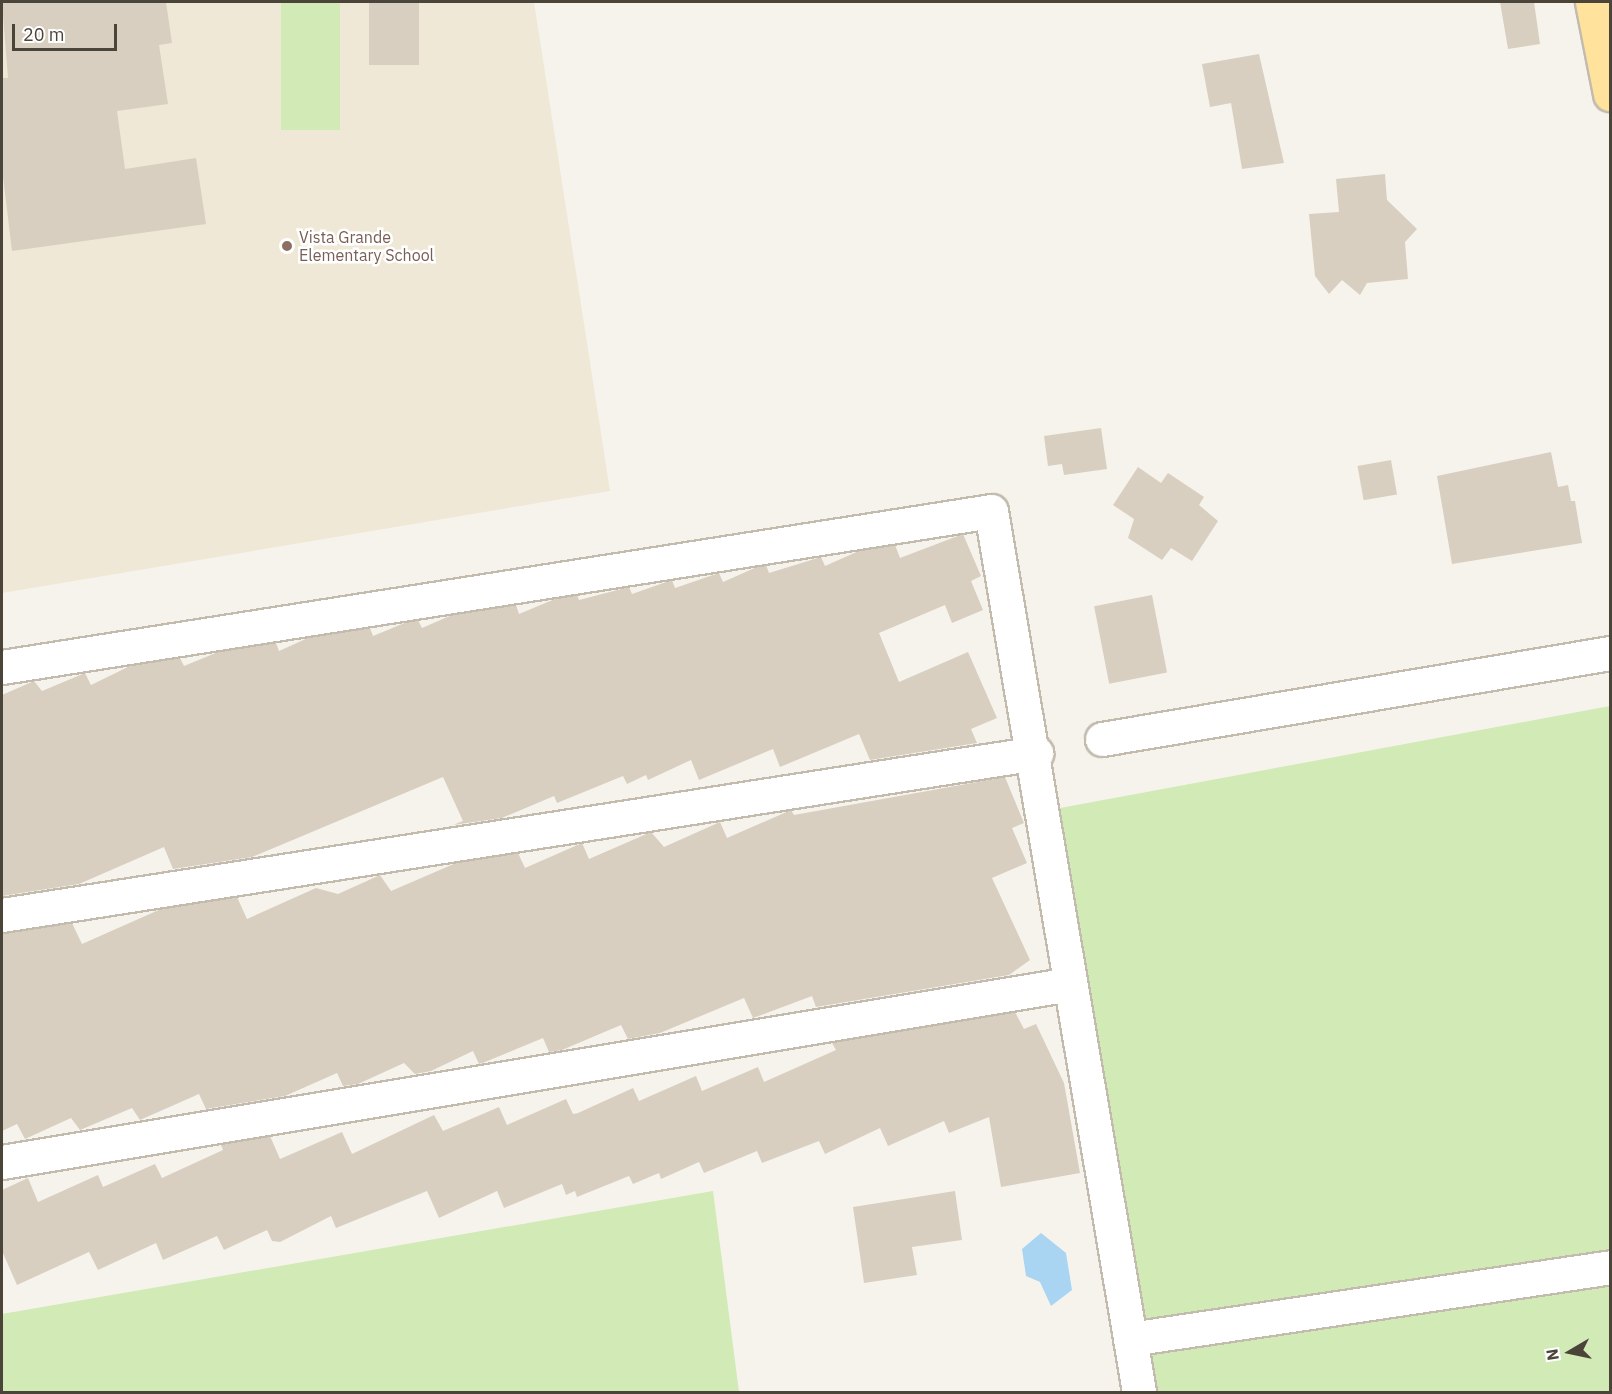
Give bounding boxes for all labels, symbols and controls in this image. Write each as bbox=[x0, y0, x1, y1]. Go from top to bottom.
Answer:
scale bar bbox=[15, 12, 120, 50]
text: 20 m bbox=[23, 23, 65, 46]
place label: Vista Grande Elementary School bbox=[299, 227, 434, 265]
marker: Vista Grande Elementary School bbox=[280, 239, 294, 253]
north arrow bbox=[1540, 1322, 1600, 1382]
text: N bbox=[1541, 1348, 1563, 1362]

